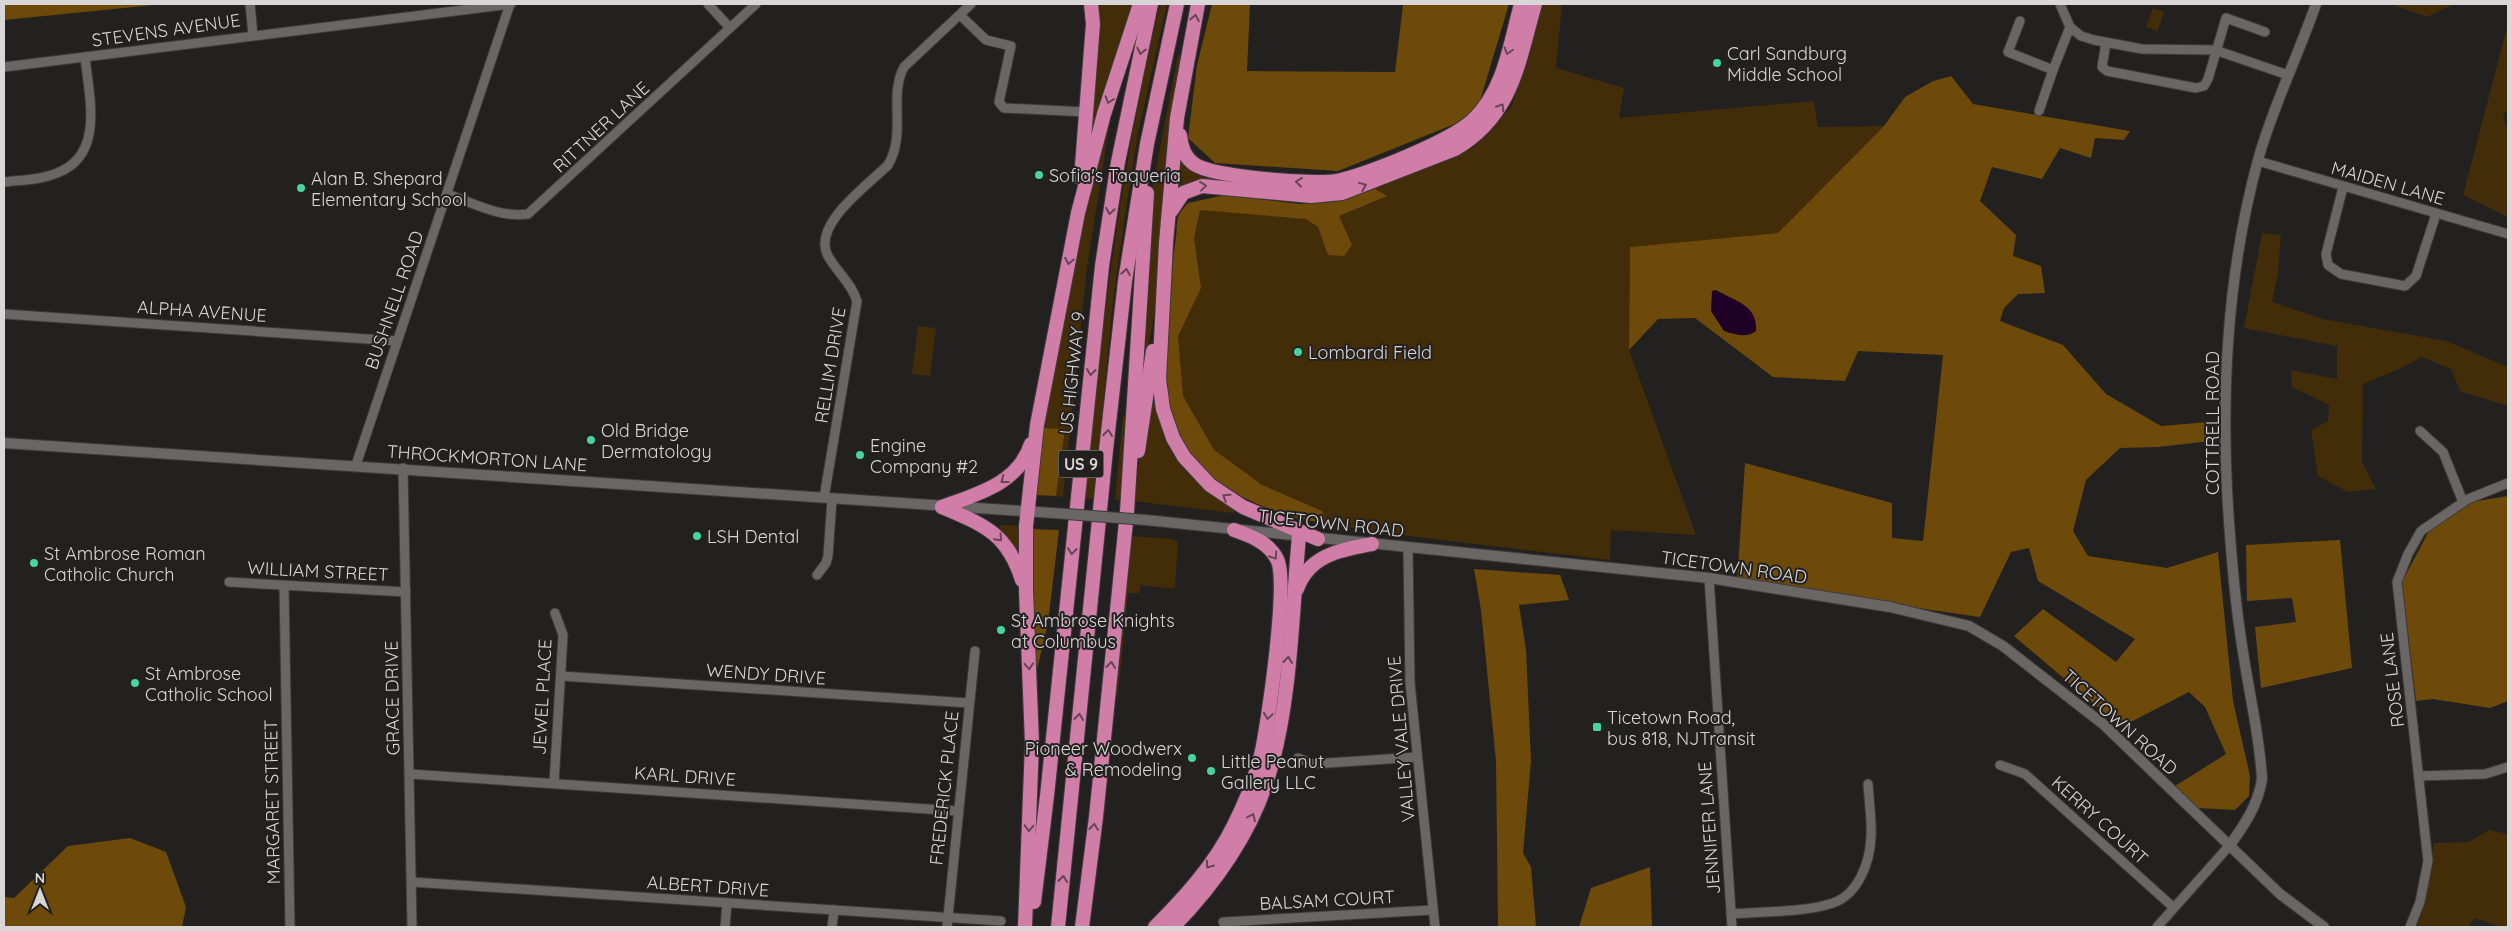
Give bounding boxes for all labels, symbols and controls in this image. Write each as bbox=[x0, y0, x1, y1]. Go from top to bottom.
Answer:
street label: STEVENS AVENUE bbox=[90, 8, 242, 52]
one-way arrow bbox=[1190, 14, 1200, 22]
place label: Carl Sandburg Middle School bbox=[1727, 42, 1847, 86]
one-way arrow bbox=[1503, 46, 1514, 55]
one-way arrow bbox=[1137, 47, 1147, 56]
marker: Carl Sandburg Middle School bbox=[1711, 57, 1723, 69]
street label: RITTNER LANE bbox=[548, 76, 654, 178]
one-way arrow bbox=[1105, 95, 1115, 104]
one-way arrow bbox=[1495, 103, 1504, 112]
street label: MAIDEN LANE bbox=[2329, 156, 2447, 210]
place label: Sofia's Taqueria bbox=[1049, 164, 1181, 187]
place label: Alan B. Shepard Elementary School bbox=[311, 167, 467, 211]
marker: Sofia's Taqueria bbox=[1033, 169, 1045, 181]
one-way arrow bbox=[1294, 177, 1302, 188]
one-way arrow bbox=[1199, 181, 1207, 192]
marker: Alan B. Shepard Elementary School bbox=[295, 182, 307, 194]
one-way arrow bbox=[1358, 182, 1367, 192]
one-way arrow bbox=[1106, 207, 1116, 215]
street label: BUSHNELL ROAD bbox=[360, 228, 428, 372]
one-way arrow bbox=[1064, 257, 1075, 266]
one-way arrow bbox=[1121, 268, 1131, 276]
street label: ALPHA AVENUE bbox=[136, 295, 268, 327]
street label: RELLIM DRIVE bbox=[809, 305, 851, 425]
street label: US HIGHWAY 9 bbox=[1054, 310, 1090, 436]
place label: Lombardi Field bbox=[1308, 341, 1432, 364]
marker: Lombardi Field bbox=[1292, 346, 1304, 358]
street label: COTTRELL ROAD bbox=[2201, 351, 2224, 495]
one-way arrow bbox=[1086, 368, 1097, 376]
place label: Old Bridge Dermatology bbox=[601, 419, 712, 463]
one-way arrow bbox=[1102, 429, 1113, 437]
marker: Old Bridge Dermatology bbox=[585, 434, 597, 446]
place label: Engine Company #2 bbox=[870, 434, 978, 478]
street label: THROCKMORTON LANE bbox=[386, 440, 588, 476]
marker: Engine Company #2 bbox=[854, 449, 866, 461]
road number: US 9 bbox=[1058, 450, 1104, 478]
one-way arrow bbox=[1000, 474, 1010, 483]
one-way arrow bbox=[1222, 493, 1231, 503]
street label: TICETOWN ROAD bbox=[1257, 504, 1405, 542]
place label: LSH Dental bbox=[707, 525, 799, 548]
marker: LSH Dental bbox=[691, 530, 703, 542]
one-way arrow bbox=[993, 533, 1002, 542]
place label: St Ambrose Roman Catholic Church bbox=[44, 542, 206, 586]
street label: TICETOWN ROAD bbox=[1660, 545, 1809, 589]
one-way arrow bbox=[1067, 548, 1078, 556]
one-way arrow bbox=[1268, 550, 1277, 560]
street label: WILLIAM STREET bbox=[247, 556, 389, 586]
marker: St Ambrose Roman Catholic Church bbox=[28, 557, 40, 569]
place label: St Ambrose Knights at Columbus bbox=[1011, 609, 1175, 653]
marker: St Ambrose Knights at Columbus bbox=[995, 624, 1007, 636]
street label: ROSE LANE bbox=[2375, 631, 2409, 729]
street label: JEWEL PLACE bbox=[527, 638, 557, 756]
street label: GRACE DRIVE bbox=[380, 640, 404, 756]
one-way arrow bbox=[1282, 655, 1293, 663]
street label: VALLEY VALE DRIVE bbox=[1382, 655, 1420, 823]
street label: WENDY DRIVE bbox=[705, 658, 827, 690]
one-way arrow bbox=[1105, 661, 1116, 669]
place label: St Ambrose Catholic School bbox=[145, 662, 273, 706]
one-way arrow bbox=[1024, 662, 1035, 670]
street label: TICETOWN ROAD bbox=[2058, 664, 2182, 780]
marker: St Ambrose Catholic School bbox=[129, 677, 141, 689]
place label: Ticetown Road, bus 818, NJTransit bbox=[1607, 706, 1756, 750]
street label: FREDERICK PLACE bbox=[924, 710, 964, 866]
one-way arrow bbox=[1264, 711, 1274, 720]
one-way arrow bbox=[1073, 713, 1084, 721]
street label: MARGARET STREET bbox=[259, 719, 285, 885]
marker: Ticetown Road, bus 818, NJTransit bbox=[1591, 721, 1603, 733]
place label: Pioneer Woodwerx & Remodeling bbox=[1025, 737, 1182, 781]
place label: Little Peanut Gallery LLC bbox=[1221, 750, 1324, 794]
marker: Pioneer Woodwerx & Remodeling bbox=[1186, 752, 1198, 764]
street label: KARL DRIVE bbox=[633, 761, 737, 791]
street label: JENNIFER LANE bbox=[1693, 761, 1725, 895]
marker: Little Peanut Gallery LLC bbox=[1205, 765, 1217, 777]
street label: KERRY COURT bbox=[2047, 771, 2153, 869]
one-way arrow bbox=[1246, 813, 1256, 822]
one-way arrow bbox=[1089, 822, 1099, 831]
one-way arrow bbox=[1023, 825, 1034, 833]
one-way arrow bbox=[1206, 859, 1215, 869]
north arrow bbox=[15, 866, 65, 916]
text: N bbox=[35, 869, 45, 887]
street label: ALBERT DRIVE bbox=[646, 870, 770, 902]
one-way arrow bbox=[1057, 874, 1068, 882]
street label: BALSAM COURT bbox=[1259, 885, 1395, 915]

